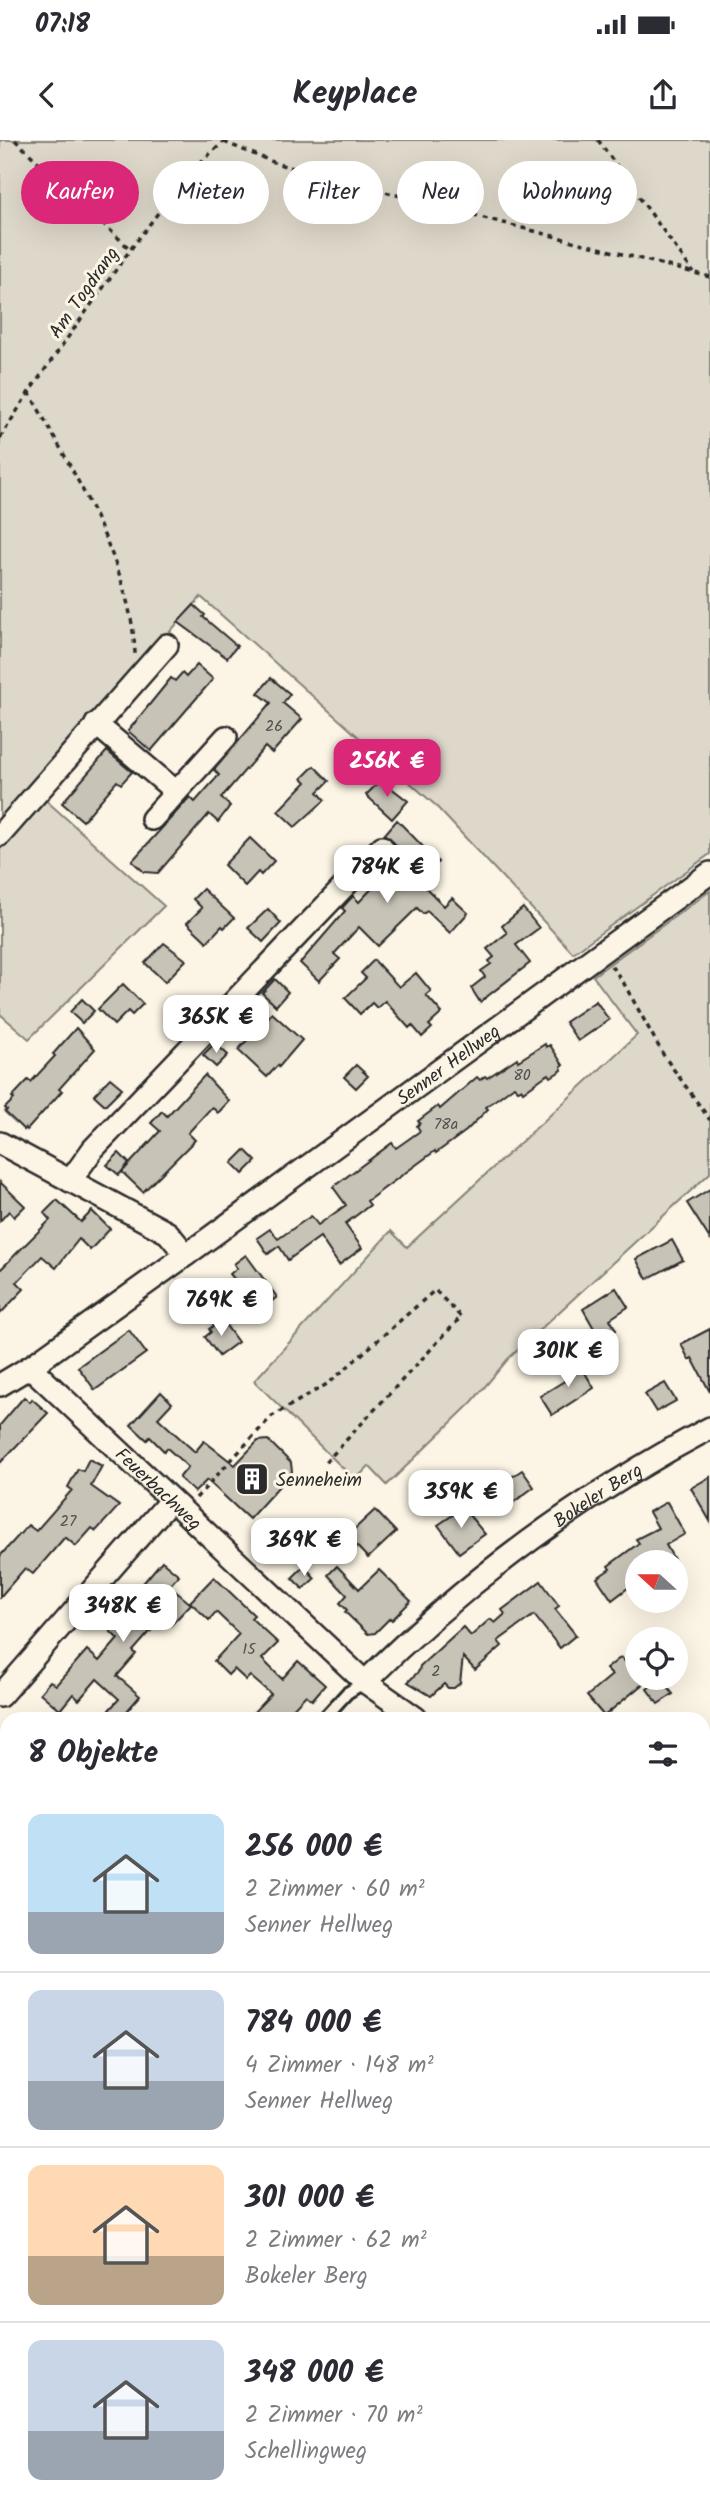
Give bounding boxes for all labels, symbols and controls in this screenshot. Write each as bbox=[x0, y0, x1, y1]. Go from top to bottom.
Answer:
text: 07:18 bbox=[35, 4, 90, 46]
text: Keyplace bbox=[293, 69, 417, 120]
icon: back bbox=[28, 76, 66, 114]
icon: share bbox=[644, 76, 682, 114]
chip: Kaufen bbox=[21, 161, 139, 224]
chip: Mieten bbox=[153, 161, 269, 224]
chip: Filter bbox=[283, 161, 383, 224]
chip: Neu bbox=[397, 161, 484, 224]
chip: Wohnung bbox=[498, 161, 637, 224]
street label: Am Togdrang bbox=[42, 241, 127, 345]
house number: 26 bbox=[265, 714, 283, 739]
pin: 256K € bbox=[330, 740, 444, 799]
text: 256K € bbox=[350, 744, 424, 780]
pin: 784K € bbox=[330, 846, 444, 905]
text: 784K € bbox=[350, 850, 424, 886]
pin: 365K € bbox=[159, 996, 273, 1055]
text: 365K € bbox=[179, 1000, 253, 1036]
street label: Senner Hellweg bbox=[391, 1018, 507, 1114]
house number: 80 bbox=[513, 1063, 531, 1088]
house number: 78a bbox=[434, 1112, 458, 1137]
pin: 769K € bbox=[164, 1278, 278, 1338]
text: 769K € bbox=[185, 1283, 257, 1319]
pin: 301K € bbox=[511, 1330, 625, 1389]
text: 301K € bbox=[534, 1334, 602, 1370]
street label: Feuerbachweg bbox=[107, 1441, 208, 1538]
street label: Bokeler Berg bbox=[548, 1456, 649, 1537]
building icon: Senneheim bbox=[233, 1460, 271, 1498]
place label: Senneheim bbox=[276, 1466, 362, 1496]
pin: 359K € bbox=[404, 1470, 518, 1530]
text: 359K € bbox=[424, 1475, 498, 1511]
house number: 27 bbox=[60, 1509, 77, 1534]
pin: 369K € bbox=[247, 1518, 361, 1578]
text: 369K € bbox=[267, 1523, 341, 1559]
north arrow bbox=[625, 1550, 688, 1614]
map controls bbox=[625, 1550, 688, 1690]
pin: 348K € bbox=[66, 1584, 180, 1644]
text: 348K € bbox=[85, 1589, 161, 1625]
button: locate bbox=[625, 1627, 688, 1690]
house number: 15 bbox=[242, 1637, 257, 1662]
house number: 2 bbox=[431, 1659, 441, 1684]
text: 8 Objekte bbox=[28, 1730, 158, 1778]
icon: filters bbox=[644, 1735, 682, 1773]
text: 256 000 € bbox=[245, 1824, 382, 1872]
icon: home bbox=[84, 1842, 168, 1926]
text: 2 Zimmer · 60 m² bbox=[245, 1872, 425, 1908]
text: Senner Hellweg bbox=[245, 1908, 393, 1944]
text: 784 000 € bbox=[245, 2000, 382, 2048]
icon: home bbox=[84, 2018, 168, 2102]
text: 4 Zimmer · 148 m² bbox=[245, 2048, 433, 2084]
text: Senner Hellweg bbox=[245, 2084, 393, 2120]
text: 301 000 € bbox=[245, 2175, 374, 2223]
icon: home bbox=[84, 2193, 168, 2277]
text: 2 Zimmer · 62 m² bbox=[245, 2223, 427, 2259]
text: Bokeler Berg bbox=[245, 2259, 368, 2295]
text: 348 000 € bbox=[245, 2350, 384, 2398]
icon: home bbox=[84, 2368, 168, 2452]
text: 2 Zimmer · 70 m² bbox=[245, 2398, 423, 2434]
text: Schellingweg bbox=[245, 2434, 367, 2470]

